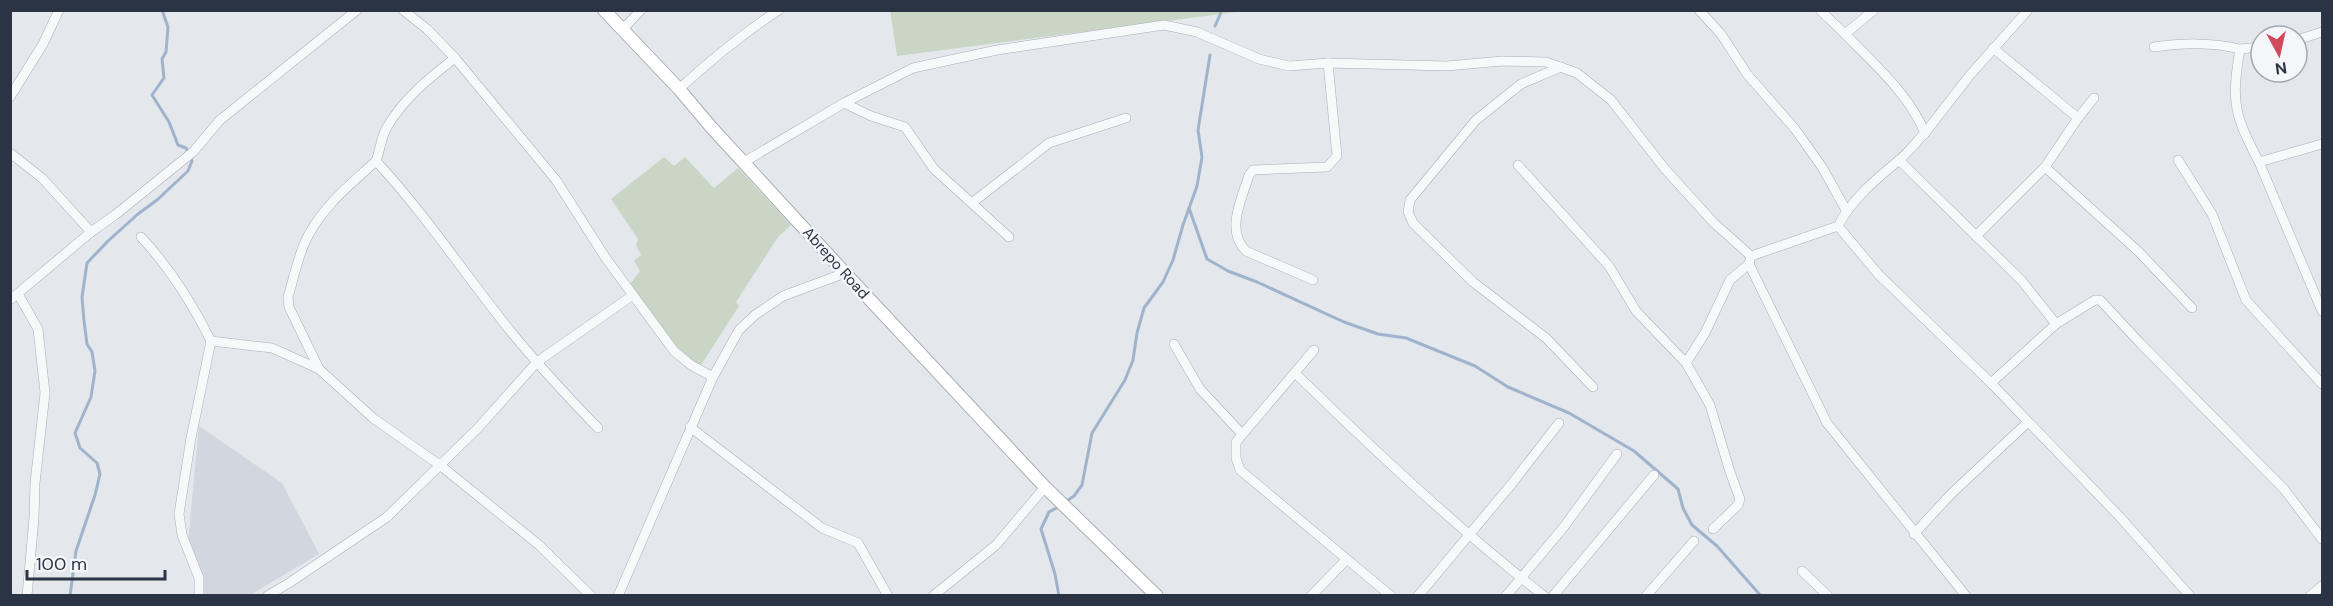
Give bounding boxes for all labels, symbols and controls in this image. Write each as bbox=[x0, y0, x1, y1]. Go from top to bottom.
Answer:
north arrow bbox=[2249, 24, 2309, 84]
text: N bbox=[2274, 57, 2288, 80]
street label: Abrepo Road bbox=[798, 223, 874, 303]
scale bar bbox=[27, 543, 165, 581]
text: 100 m bbox=[36, 552, 87, 576]

